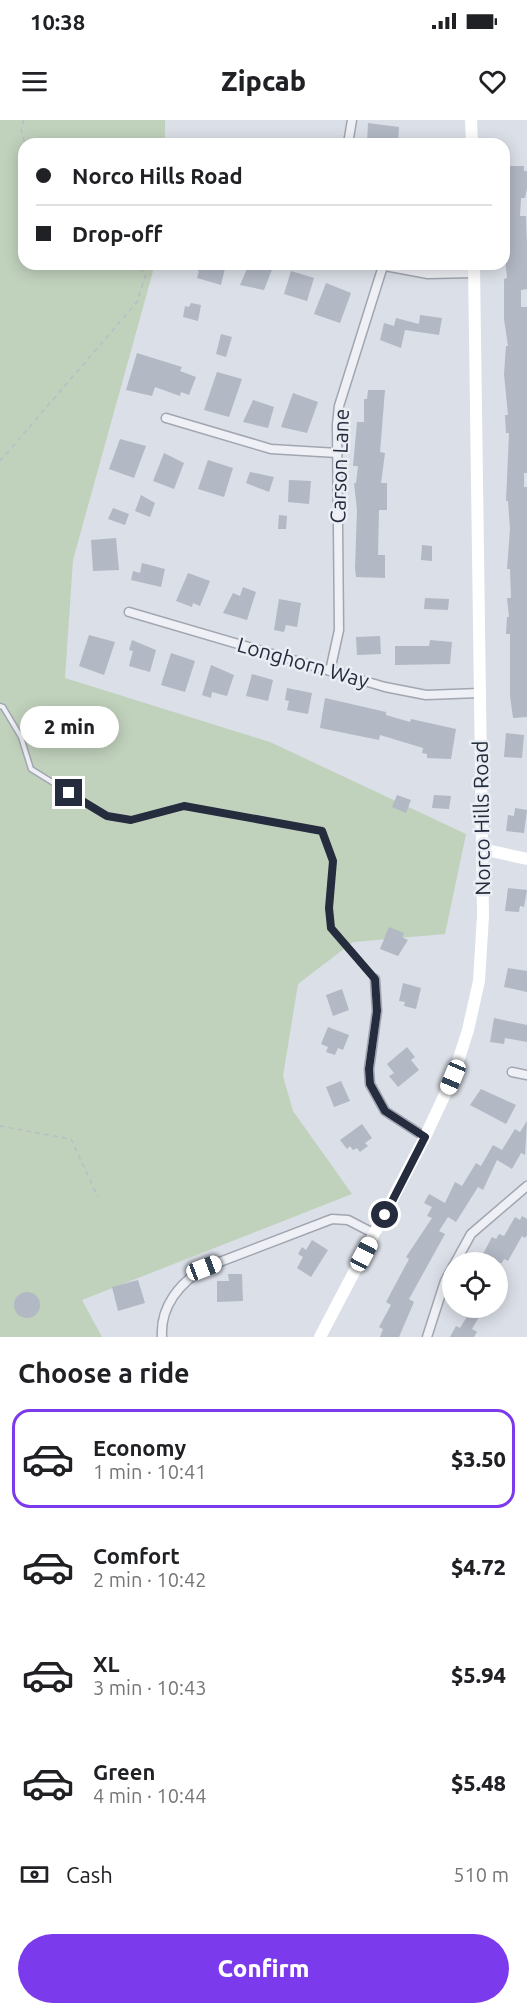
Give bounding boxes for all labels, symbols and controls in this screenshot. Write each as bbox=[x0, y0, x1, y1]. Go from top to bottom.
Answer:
text: 10:38 bbox=[30, 9, 85, 34]
icon: menu bbox=[18, 65, 51, 98]
icon: heart bbox=[476, 65, 509, 98]
text: Zipcab bbox=[221, 66, 306, 96]
text: Norco Hills Road bbox=[72, 163, 243, 188]
text: Drop-off bbox=[72, 221, 162, 246]
street label: Carson Lane bbox=[325, 408, 353, 524]
street label: Longhorn Way bbox=[235, 632, 372, 692]
callout: 2 min bbox=[20, 706, 118, 748]
text: 2 min bbox=[44, 715, 95, 738]
street label: Norco Hills Road bbox=[468, 740, 494, 896]
route end bbox=[55, 779, 82, 806]
car bbox=[438, 1057, 468, 1097]
route start bbox=[371, 1201, 398, 1228]
car bbox=[348, 1234, 380, 1274]
map controls bbox=[442, 1252, 508, 1318]
button: locate bbox=[442, 1252, 508, 1318]
car bbox=[184, 1253, 224, 1283]
text: Choose a ride bbox=[18, 1358, 190, 1388]
icon: car bbox=[21, 1432, 75, 1486]
text: Economy bbox=[93, 1435, 186, 1460]
text: $3.50 bbox=[451, 1446, 506, 1471]
text: 1 min · 10:41 bbox=[93, 1460, 207, 1483]
icon: car bbox=[21, 1540, 75, 1594]
text: Comfort bbox=[93, 1543, 180, 1568]
text: $4.72 bbox=[451, 1554, 506, 1579]
text: 2 min · 10:42 bbox=[93, 1568, 207, 1591]
icon: car bbox=[21, 1648, 75, 1702]
text: XL bbox=[93, 1651, 120, 1676]
text: $5.94 bbox=[451, 1662, 506, 1687]
text: 3 min · 10:43 bbox=[93, 1676, 207, 1699]
icon: car bbox=[21, 1756, 75, 1810]
text: Green bbox=[93, 1759, 155, 1784]
text: $5.48 bbox=[451, 1770, 506, 1795]
text: 4 min · 10:44 bbox=[93, 1784, 207, 1807]
icon: cash bbox=[18, 1858, 51, 1891]
text: Cash bbox=[66, 1862, 113, 1887]
text: 510 m bbox=[453, 1863, 509, 1886]
button: Confirm bbox=[18, 1934, 509, 2003]

